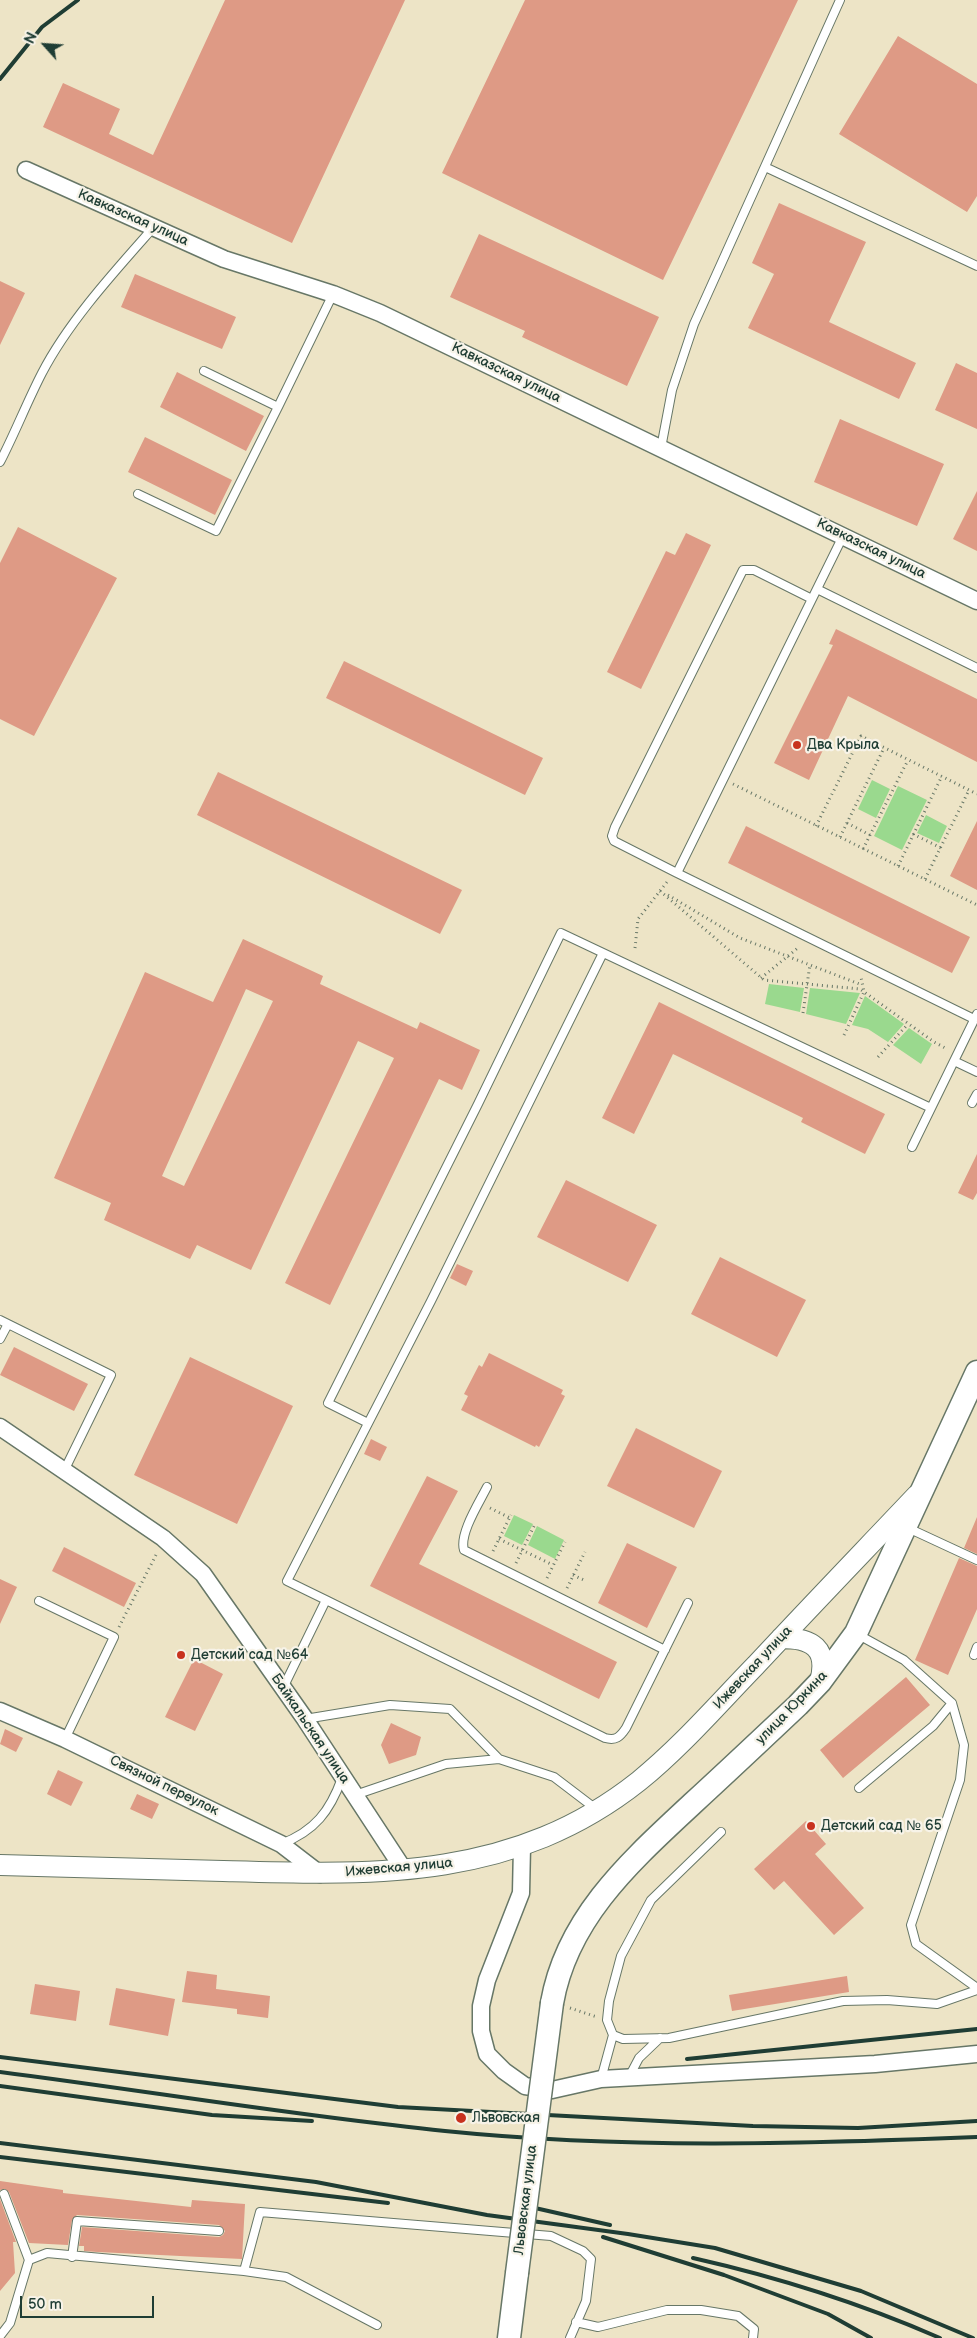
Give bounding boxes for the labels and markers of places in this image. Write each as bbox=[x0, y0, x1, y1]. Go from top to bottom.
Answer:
place label: Два Крыла bbox=[807, 737, 880, 753]
marker: Два Крыла bbox=[791, 739, 803, 751]
place label: Детский сад №64 bbox=[191, 1647, 308, 1663]
marker: Детский сад №64 bbox=[175, 1649, 187, 1661]
place label: Детский сад № 65 bbox=[821, 1818, 942, 1834]
marker: Детский сад № 65 bbox=[805, 1820, 817, 1832]
place label: Львовская bbox=[472, 2110, 540, 2126]
marker: Львовская bbox=[454, 2111, 468, 2125]

